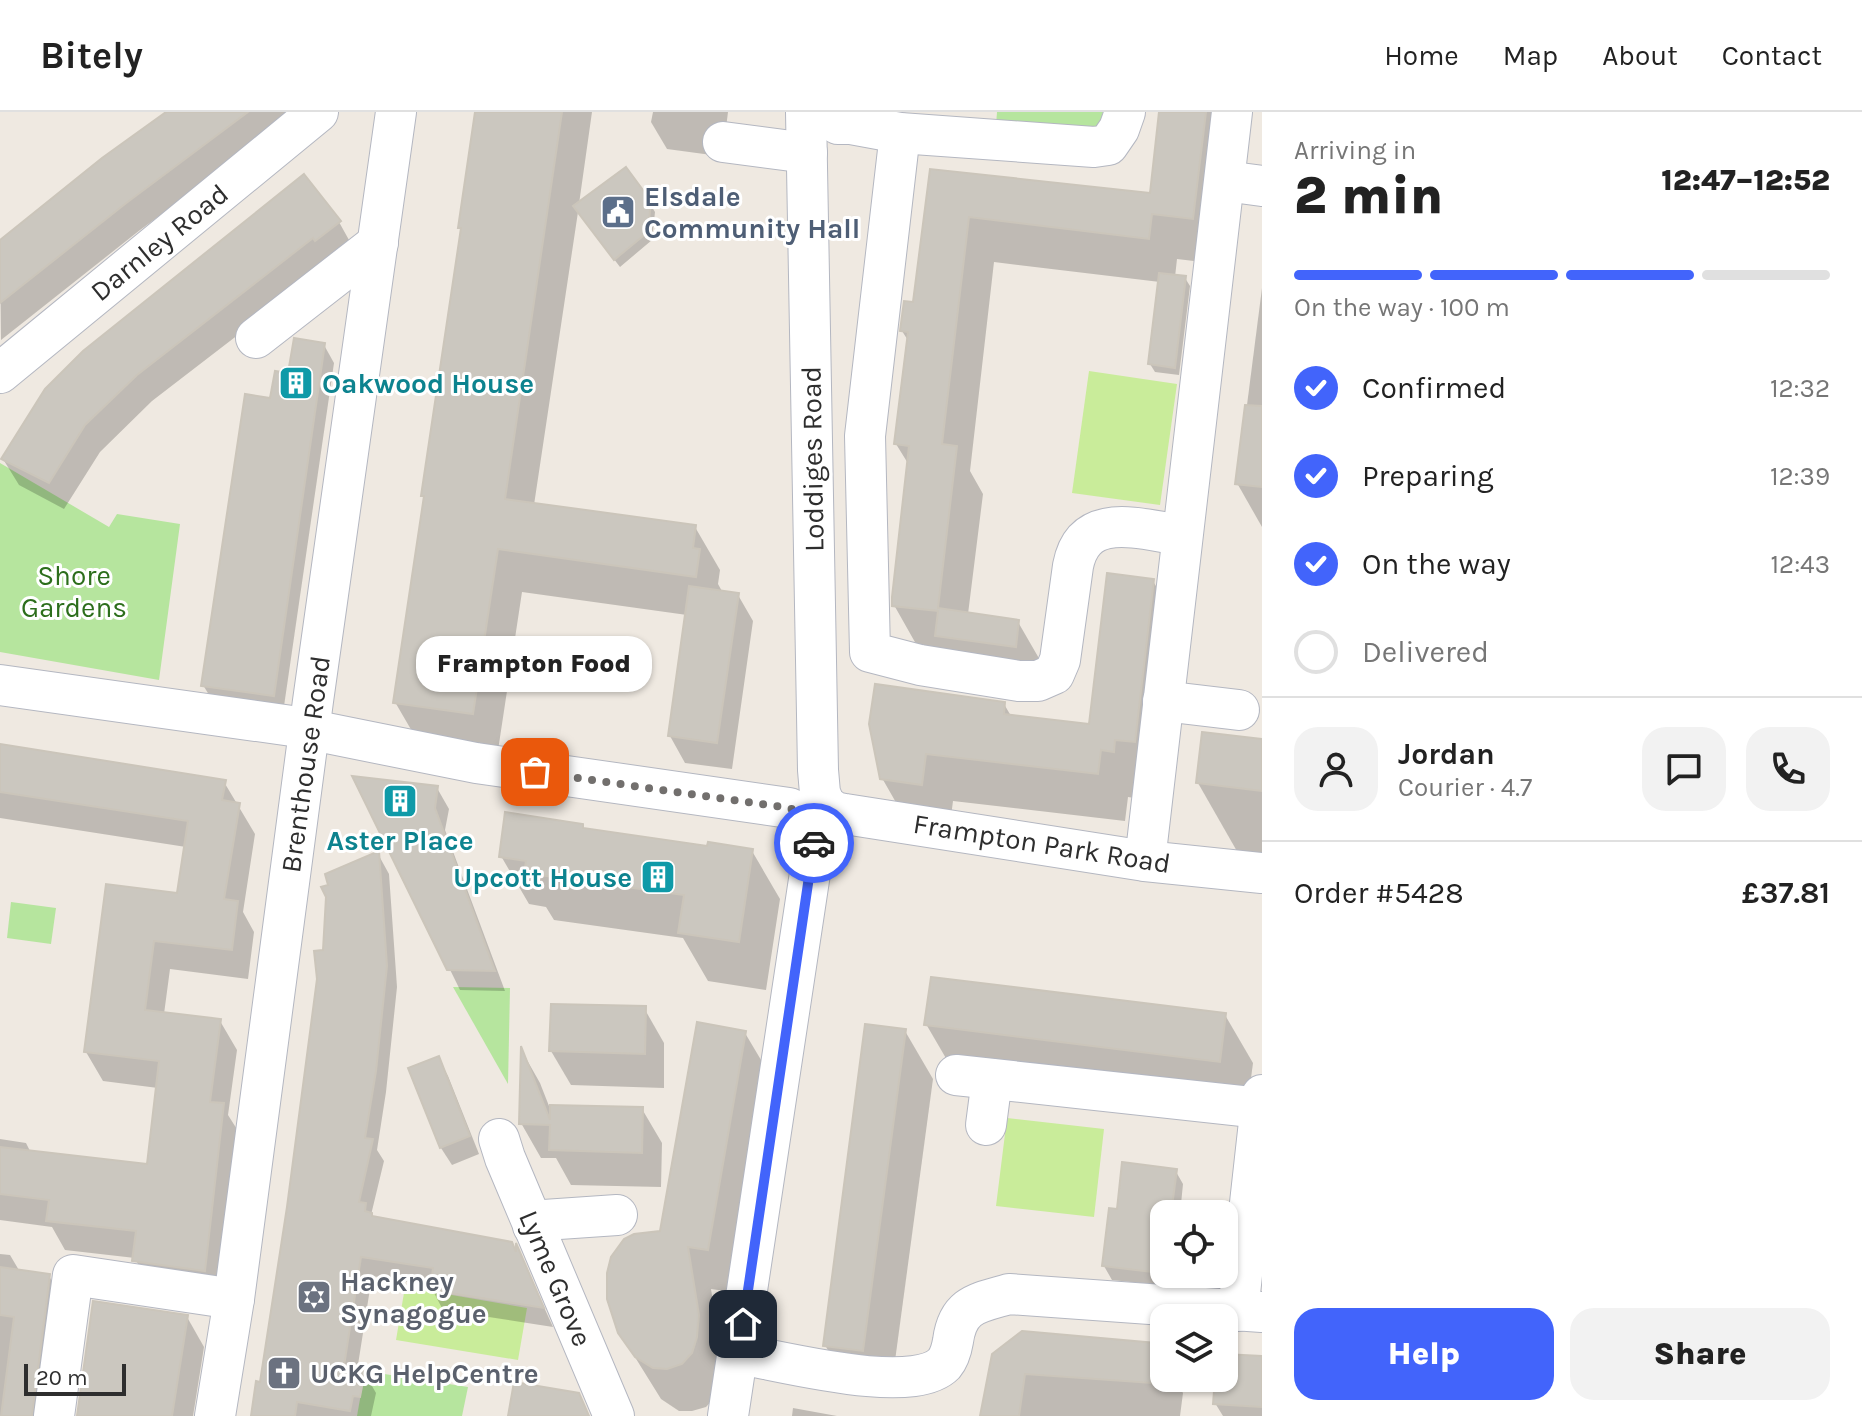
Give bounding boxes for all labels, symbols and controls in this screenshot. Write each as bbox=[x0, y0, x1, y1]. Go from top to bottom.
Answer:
text: Bitely bbox=[40, 33, 143, 78]
text: Home bbox=[1384, 39, 1459, 72]
text: Map bbox=[1503, 39, 1558, 72]
text: About bbox=[1602, 39, 1678, 72]
text: Contact bbox=[1722, 39, 1822, 72]
text: Arriving in bbox=[1294, 135, 1416, 166]
text: 12:47–12:52 bbox=[1661, 162, 1830, 198]
text: 2 min bbox=[1294, 165, 1443, 226]
street label: Darnley Road bbox=[84, 177, 235, 308]
place label: Elsdale Community Hall bbox=[644, 180, 860, 245]
public building icon: Elsdale Community Hall bbox=[599, 193, 637, 231]
text: On the way · 100 m bbox=[1294, 292, 1510, 323]
building icon: Oakwood House bbox=[277, 364, 315, 402]
street label: Loddiges Road bbox=[794, 366, 831, 552]
icon: check bbox=[1294, 366, 1338, 410]
place label: Oakwood House bbox=[322, 367, 534, 400]
text: Confirmed bbox=[1362, 370, 1506, 406]
text: 12:32 bbox=[1770, 373, 1830, 404]
icon: check bbox=[1294, 454, 1338, 498]
text: Preparing bbox=[1362, 458, 1494, 494]
text: 12:39 bbox=[1770, 461, 1830, 492]
icon: check bbox=[1294, 542, 1338, 586]
text: On the way bbox=[1362, 546, 1511, 582]
text: 12:43 bbox=[1770, 549, 1830, 580]
park label: Shore Gardens bbox=[21, 559, 127, 624]
text: Delivered bbox=[1362, 634, 1489, 670]
callout: Frampton Food bbox=[417, 636, 653, 692]
text: Frampton Food bbox=[437, 648, 631, 679]
street label: Brenthouse Road bbox=[274, 653, 337, 875]
button: person bbox=[1294, 727, 1378, 811]
button: chat bbox=[1642, 727, 1726, 811]
button: phone bbox=[1746, 727, 1830, 811]
text: Jordan bbox=[1398, 736, 1495, 772]
pin bbox=[501, 738, 569, 806]
icon: bag bbox=[513, 750, 557, 794]
text: Courier · 4.7 bbox=[1398, 772, 1532, 803]
building icon: Aster Place bbox=[381, 782, 419, 820]
courier bbox=[774, 803, 854, 883]
street label: Frampton Park Road bbox=[911, 807, 1173, 880]
icon: car bbox=[792, 821, 836, 865]
place label: Aster Place bbox=[326, 824, 474, 857]
building icon: Upcott House bbox=[639, 858, 677, 896]
place label: Upcott House bbox=[453, 861, 632, 894]
text: Order #5428 bbox=[1294, 875, 1464, 911]
text: £37.81 bbox=[1742, 875, 1830, 911]
map controls bbox=[1150, 1200, 1238, 1392]
button: locate bbox=[1150, 1200, 1238, 1288]
street label: Lyme Grove bbox=[512, 1205, 599, 1351]
place label: Hackney Synagogue bbox=[340, 1265, 487, 1330]
synagogue icon: Hackney Synagogue bbox=[295, 1278, 333, 1316]
pin bbox=[709, 1290, 777, 1358]
icon: home bbox=[721, 1302, 765, 1346]
button: layers bbox=[1150, 1304, 1238, 1392]
button: Help bbox=[1294, 1308, 1554, 1400]
button: Share bbox=[1570, 1308, 1830, 1400]
church icon: UCKG HelpCentre bbox=[265, 1354, 303, 1392]
place label: UCKG HelpCentre bbox=[310, 1357, 539, 1390]
scale bar bbox=[24, 1360, 126, 1396]
text: 20 m bbox=[36, 1365, 88, 1391]

